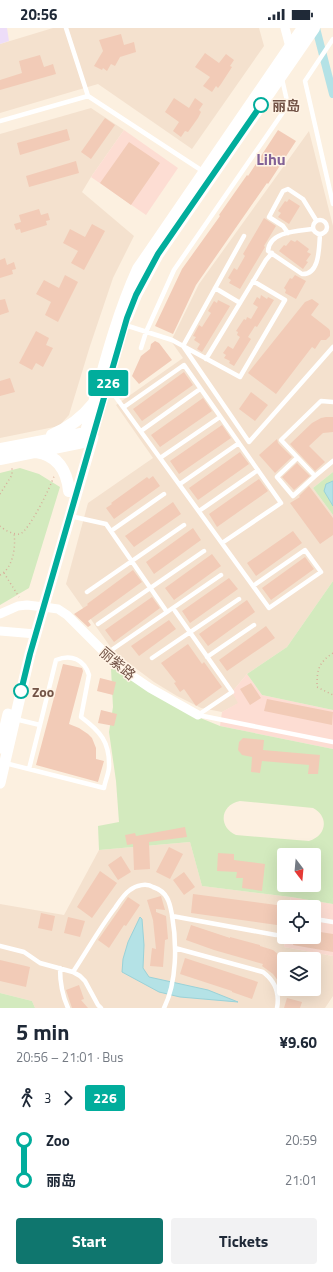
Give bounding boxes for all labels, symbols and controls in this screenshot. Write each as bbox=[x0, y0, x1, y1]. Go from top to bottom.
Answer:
text: 20:56 bbox=[20, 3, 57, 26]
place label: 丽岛 bbox=[272, 95, 300, 116]
marker: 丽岛 bbox=[253, 97, 269, 113]
district label: Lihu bbox=[256, 147, 286, 171]
line badge: 226 bbox=[85, 370, 131, 396]
text: 226 bbox=[96, 372, 120, 393]
street label: 丽紫路 bbox=[95, 641, 141, 685]
place label: Zoo bbox=[32, 681, 54, 702]
marker: Zoo bbox=[13, 683, 29, 699]
north arrow bbox=[277, 848, 321, 892]
map controls bbox=[277, 848, 321, 996]
button: locate bbox=[277, 900, 321, 944]
button: layers bbox=[277, 952, 321, 996]
text: 5 min bbox=[16, 1015, 69, 1049]
text: ¥9.60 bbox=[280, 1031, 317, 1054]
text: 20:56 – 21:01 · Bus bbox=[16, 1047, 123, 1067]
icon: walk bbox=[16, 1087, 38, 1109]
icon: forward bbox=[57, 1087, 79, 1109]
text: 226 bbox=[93, 1087, 117, 1108]
text: 3 bbox=[44, 1088, 51, 1108]
text: Zoo bbox=[46, 1129, 70, 1152]
text: 20:59 bbox=[285, 1130, 317, 1150]
text: 丽岛 bbox=[46, 1169, 76, 1192]
text: 21:01 bbox=[285, 1170, 317, 1190]
button: Start bbox=[16, 1218, 163, 1264]
button: Tickets bbox=[171, 1218, 317, 1264]

